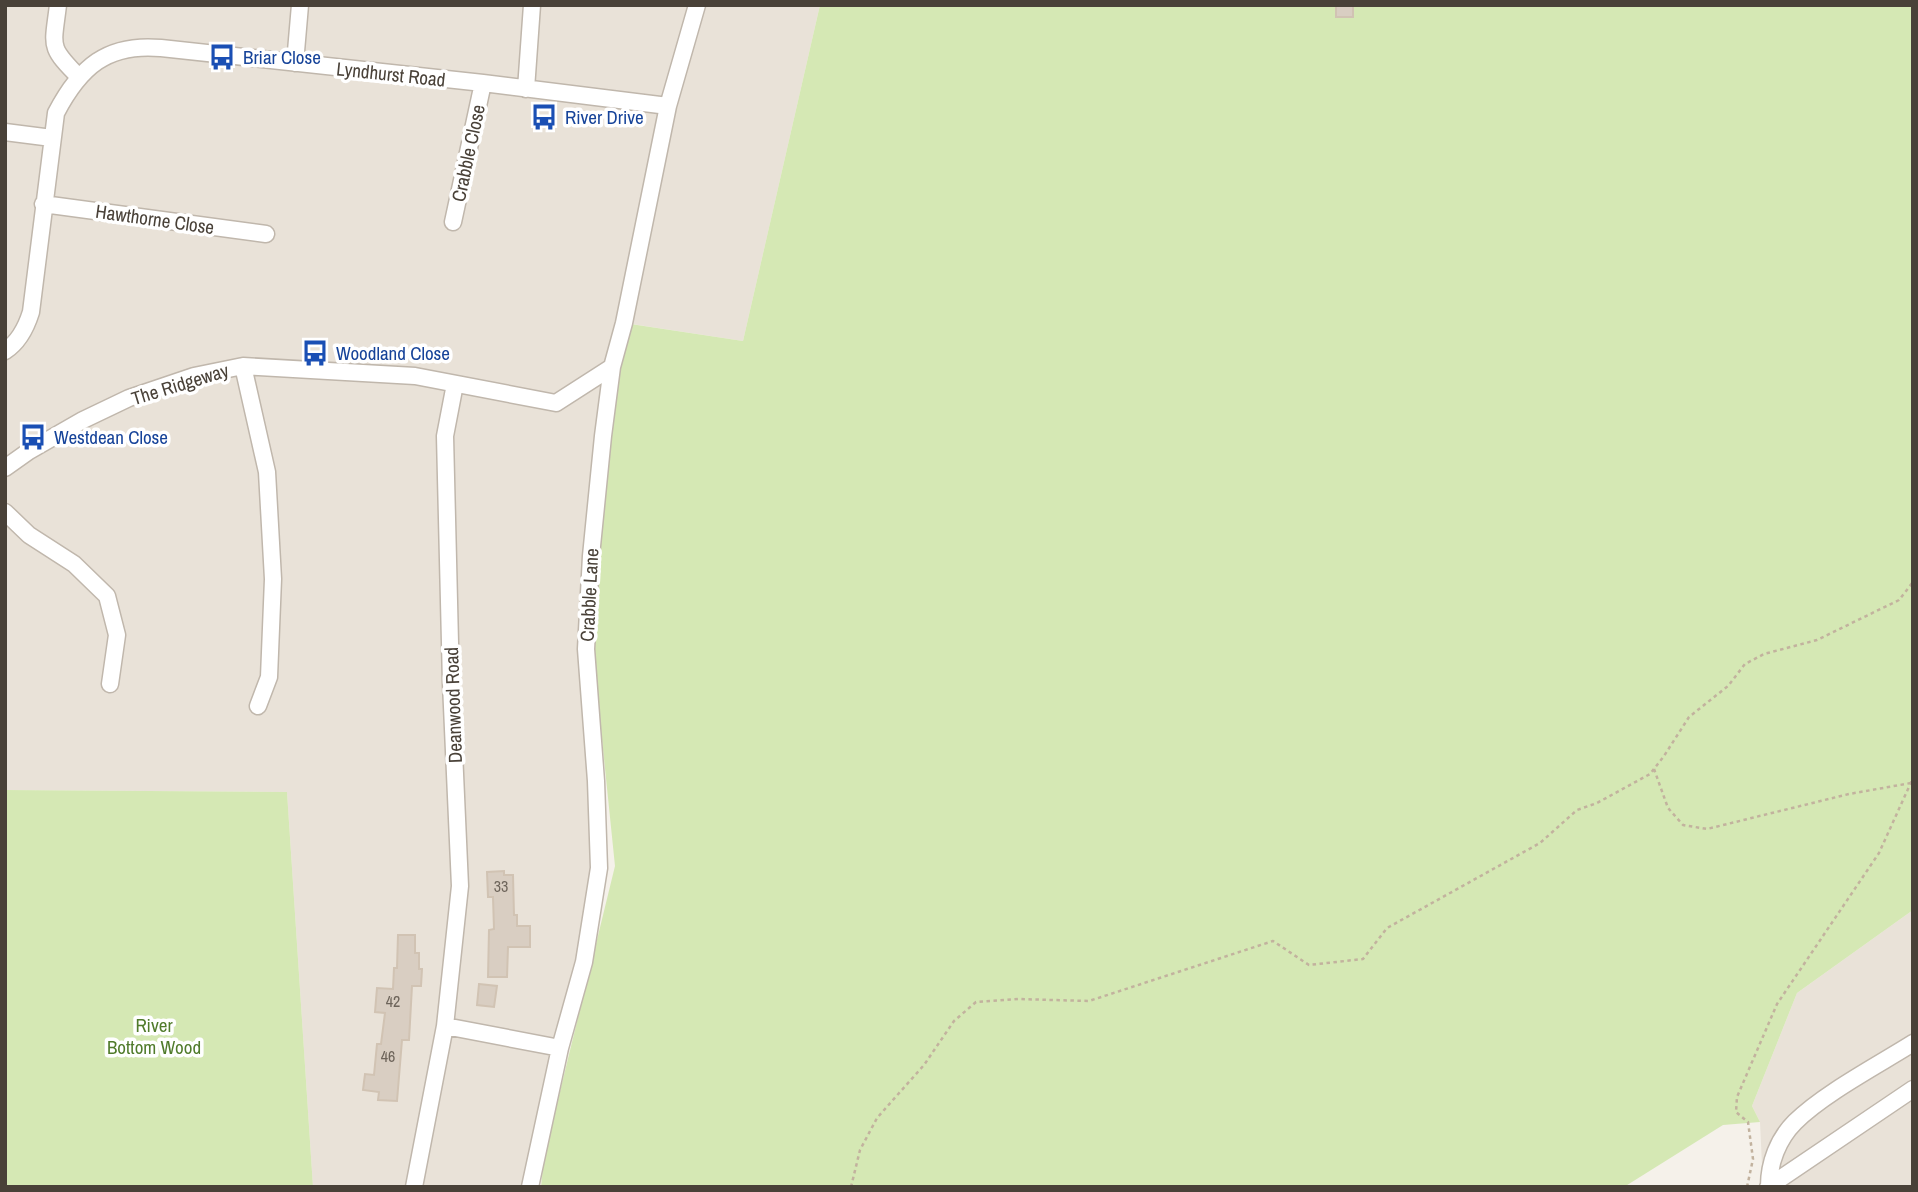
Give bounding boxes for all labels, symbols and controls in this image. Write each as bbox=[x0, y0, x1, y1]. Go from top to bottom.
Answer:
bus stop icon: Briar Close bbox=[207, 42, 237, 72]
place label: Briar Close bbox=[243, 44, 321, 70]
street label: Lyndhurst Road bbox=[335, 55, 447, 93]
street label: Crabble Close bbox=[445, 102, 491, 204]
bus stop icon: River Drive bbox=[529, 102, 559, 132]
place label: River Drive bbox=[565, 104, 644, 130]
street label: Hawthorne Close bbox=[94, 198, 216, 240]
bus stop icon: Woodland Close bbox=[300, 338, 330, 368]
place label: Woodland Close bbox=[336, 340, 450, 366]
street label: The Ridgeway bbox=[128, 357, 232, 411]
bus stop icon: Westdean Close bbox=[18, 422, 48, 452]
place label: Westdean Close bbox=[54, 424, 168, 450]
street label: Crabble Lane bbox=[574, 548, 604, 642]
street label: Deanwood Road bbox=[438, 647, 468, 763]
house number: 33 bbox=[494, 875, 508, 897]
house number: 42 bbox=[386, 990, 400, 1012]
park label: River Bottom Wood bbox=[107, 1012, 201, 1060]
house number: 46 bbox=[381, 1045, 395, 1067]

